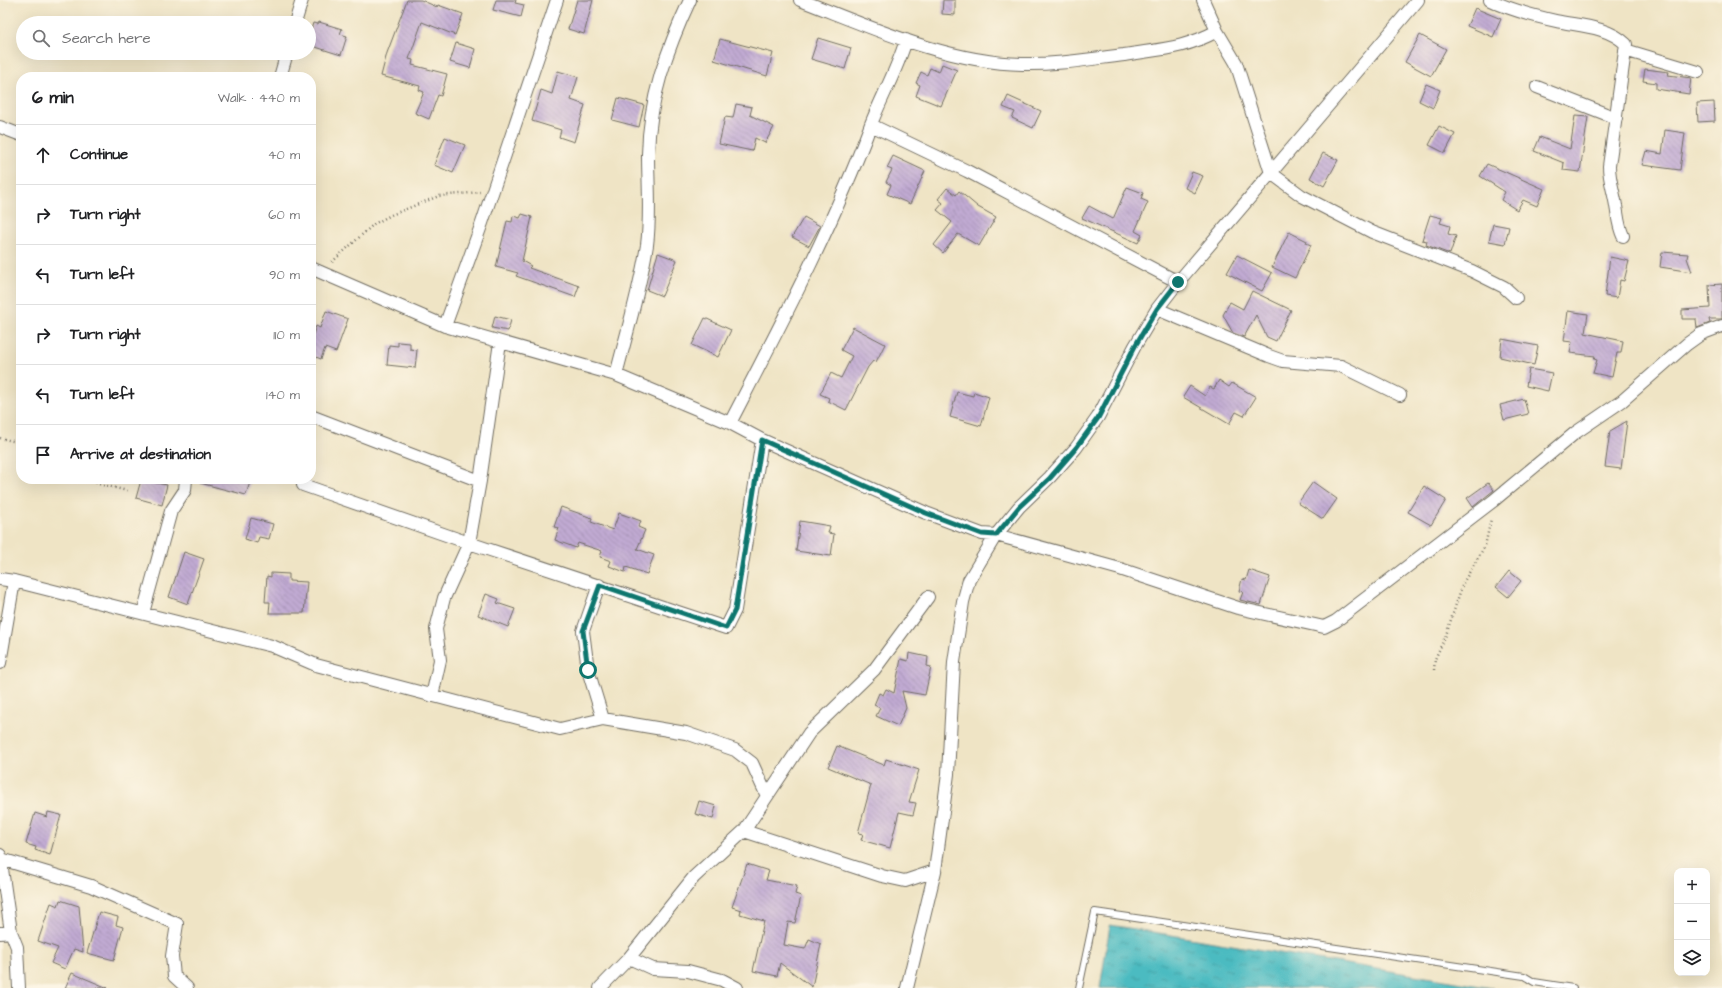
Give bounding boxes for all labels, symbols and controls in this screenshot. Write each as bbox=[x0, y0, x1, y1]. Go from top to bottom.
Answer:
search box bbox=[16, 16, 316, 60]
icon: search bbox=[30, 27, 52, 49]
text: Search here bbox=[62, 28, 151, 49]
text: 6 min bbox=[32, 86, 74, 110]
text: Walk · 440 m bbox=[218, 89, 300, 107]
icon: ahead bbox=[32, 144, 54, 166]
text: Continue bbox=[70, 144, 128, 165]
text: 40 m bbox=[268, 146, 300, 164]
icon: right bbox=[32, 204, 54, 226]
text: Turn right bbox=[70, 204, 141, 225]
text: 60 m bbox=[268, 206, 300, 224]
icon: left bbox=[32, 264, 54, 286]
text: Turn left bbox=[70, 264, 134, 285]
text: 90 m bbox=[269, 266, 300, 284]
route end bbox=[1169, 273, 1187, 291]
icon: right bbox=[32, 324, 54, 346]
text: Turn right bbox=[70, 324, 141, 345]
text: 110 m bbox=[273, 326, 300, 344]
icon: left bbox=[32, 384, 54, 406]
text: Turn left bbox=[70, 384, 134, 405]
text: 140 m bbox=[266, 386, 300, 404]
icon: arrive bbox=[32, 444, 54, 466]
text: Arrive at destination bbox=[70, 444, 211, 465]
route start bbox=[579, 661, 597, 679]
map controls bbox=[1674, 868, 1710, 976]
button: + bbox=[1674, 868, 1710, 904]
button: − bbox=[1674, 904, 1710, 940]
button: layers bbox=[1674, 940, 1710, 976]

